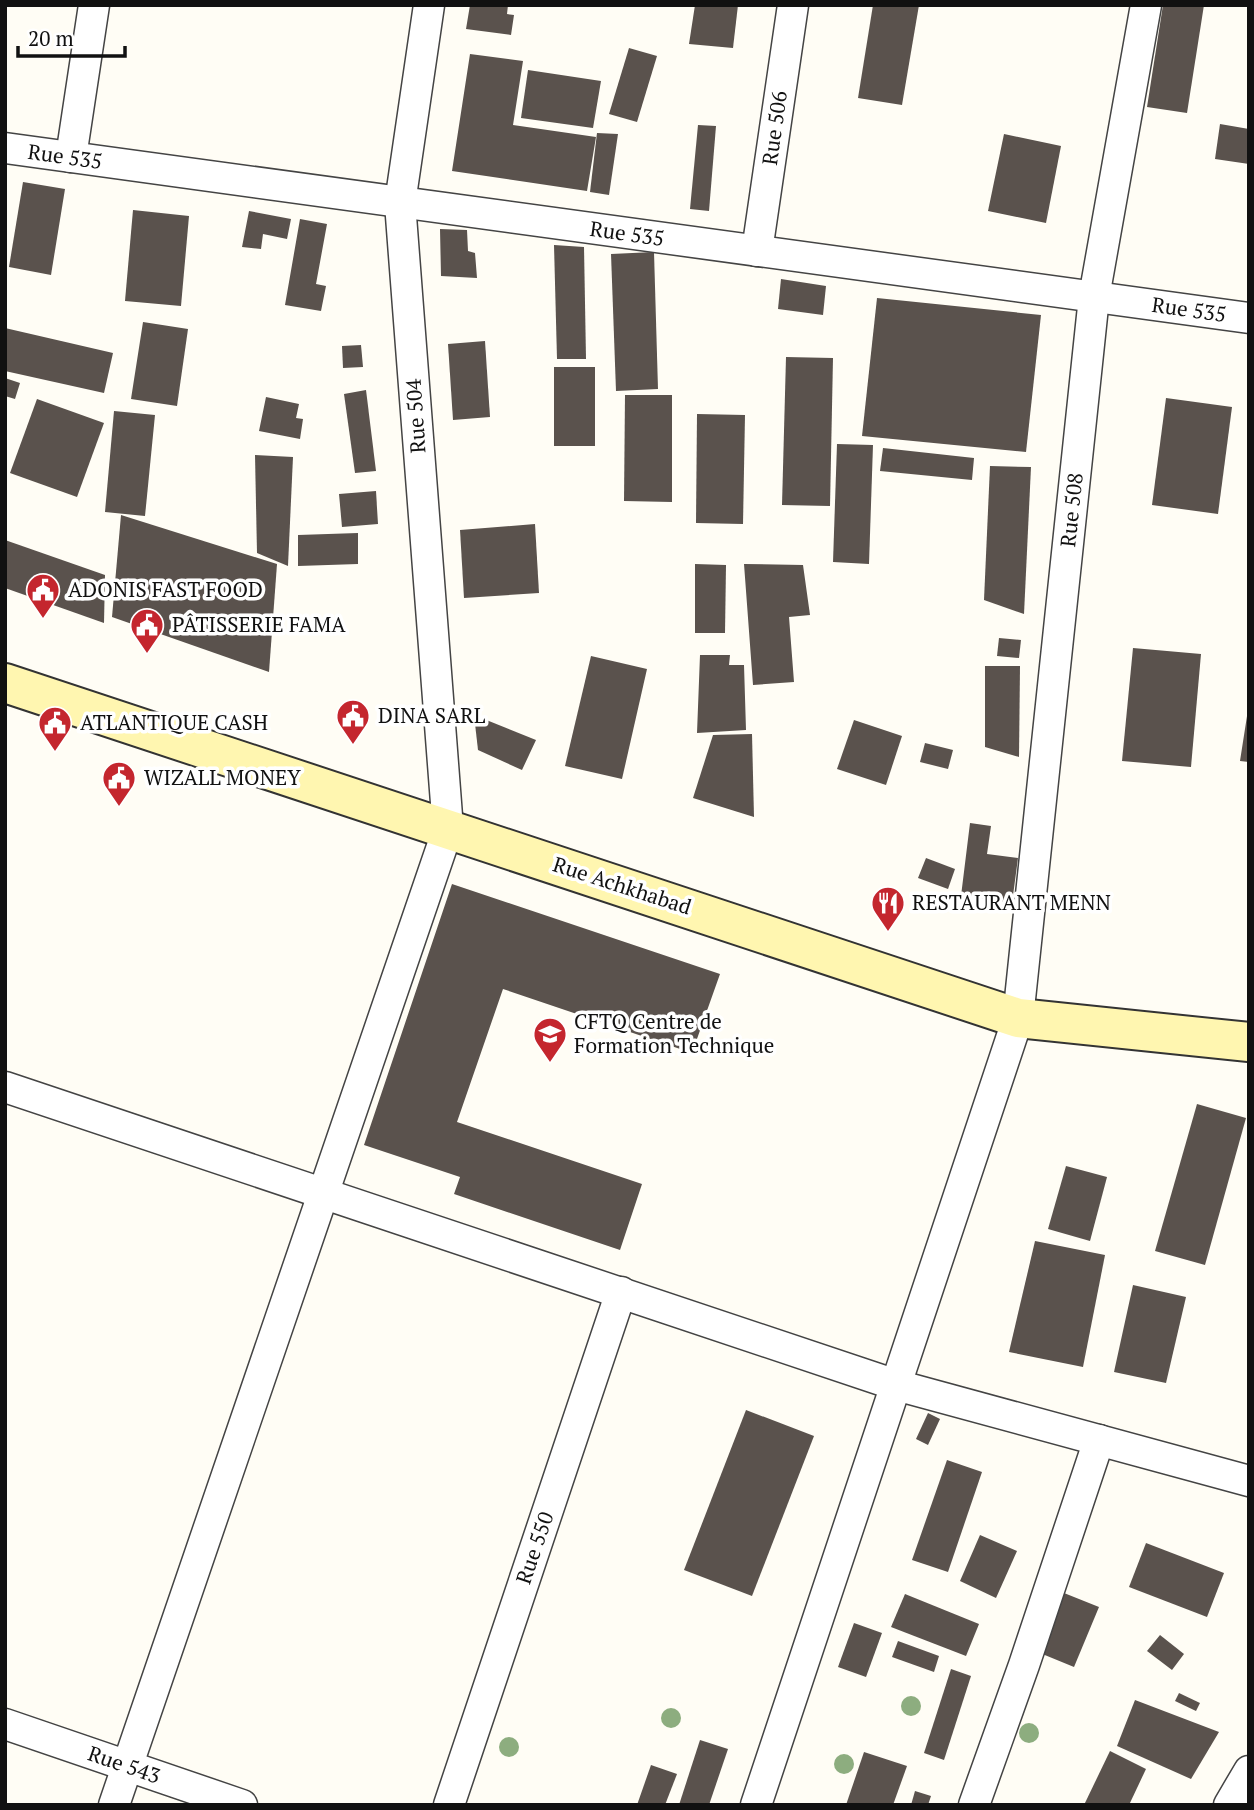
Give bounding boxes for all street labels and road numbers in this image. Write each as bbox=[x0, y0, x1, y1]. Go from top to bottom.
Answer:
street label: Rue 506 bbox=[755, 89, 793, 167]
street label: Rue 535 bbox=[26, 137, 104, 175]
street label: Rue 535 bbox=[588, 214, 666, 252]
street label: Rue 535 bbox=[1150, 290, 1228, 328]
street label: Rue 504 bbox=[398, 377, 432, 454]
street label: Rue 508 bbox=[1053, 471, 1089, 548]
street label: Rue Achkhabad bbox=[550, 850, 695, 921]
street label: Rue 550 bbox=[509, 1508, 559, 1588]
street label: Rue 543 bbox=[84, 1739, 164, 1789]

